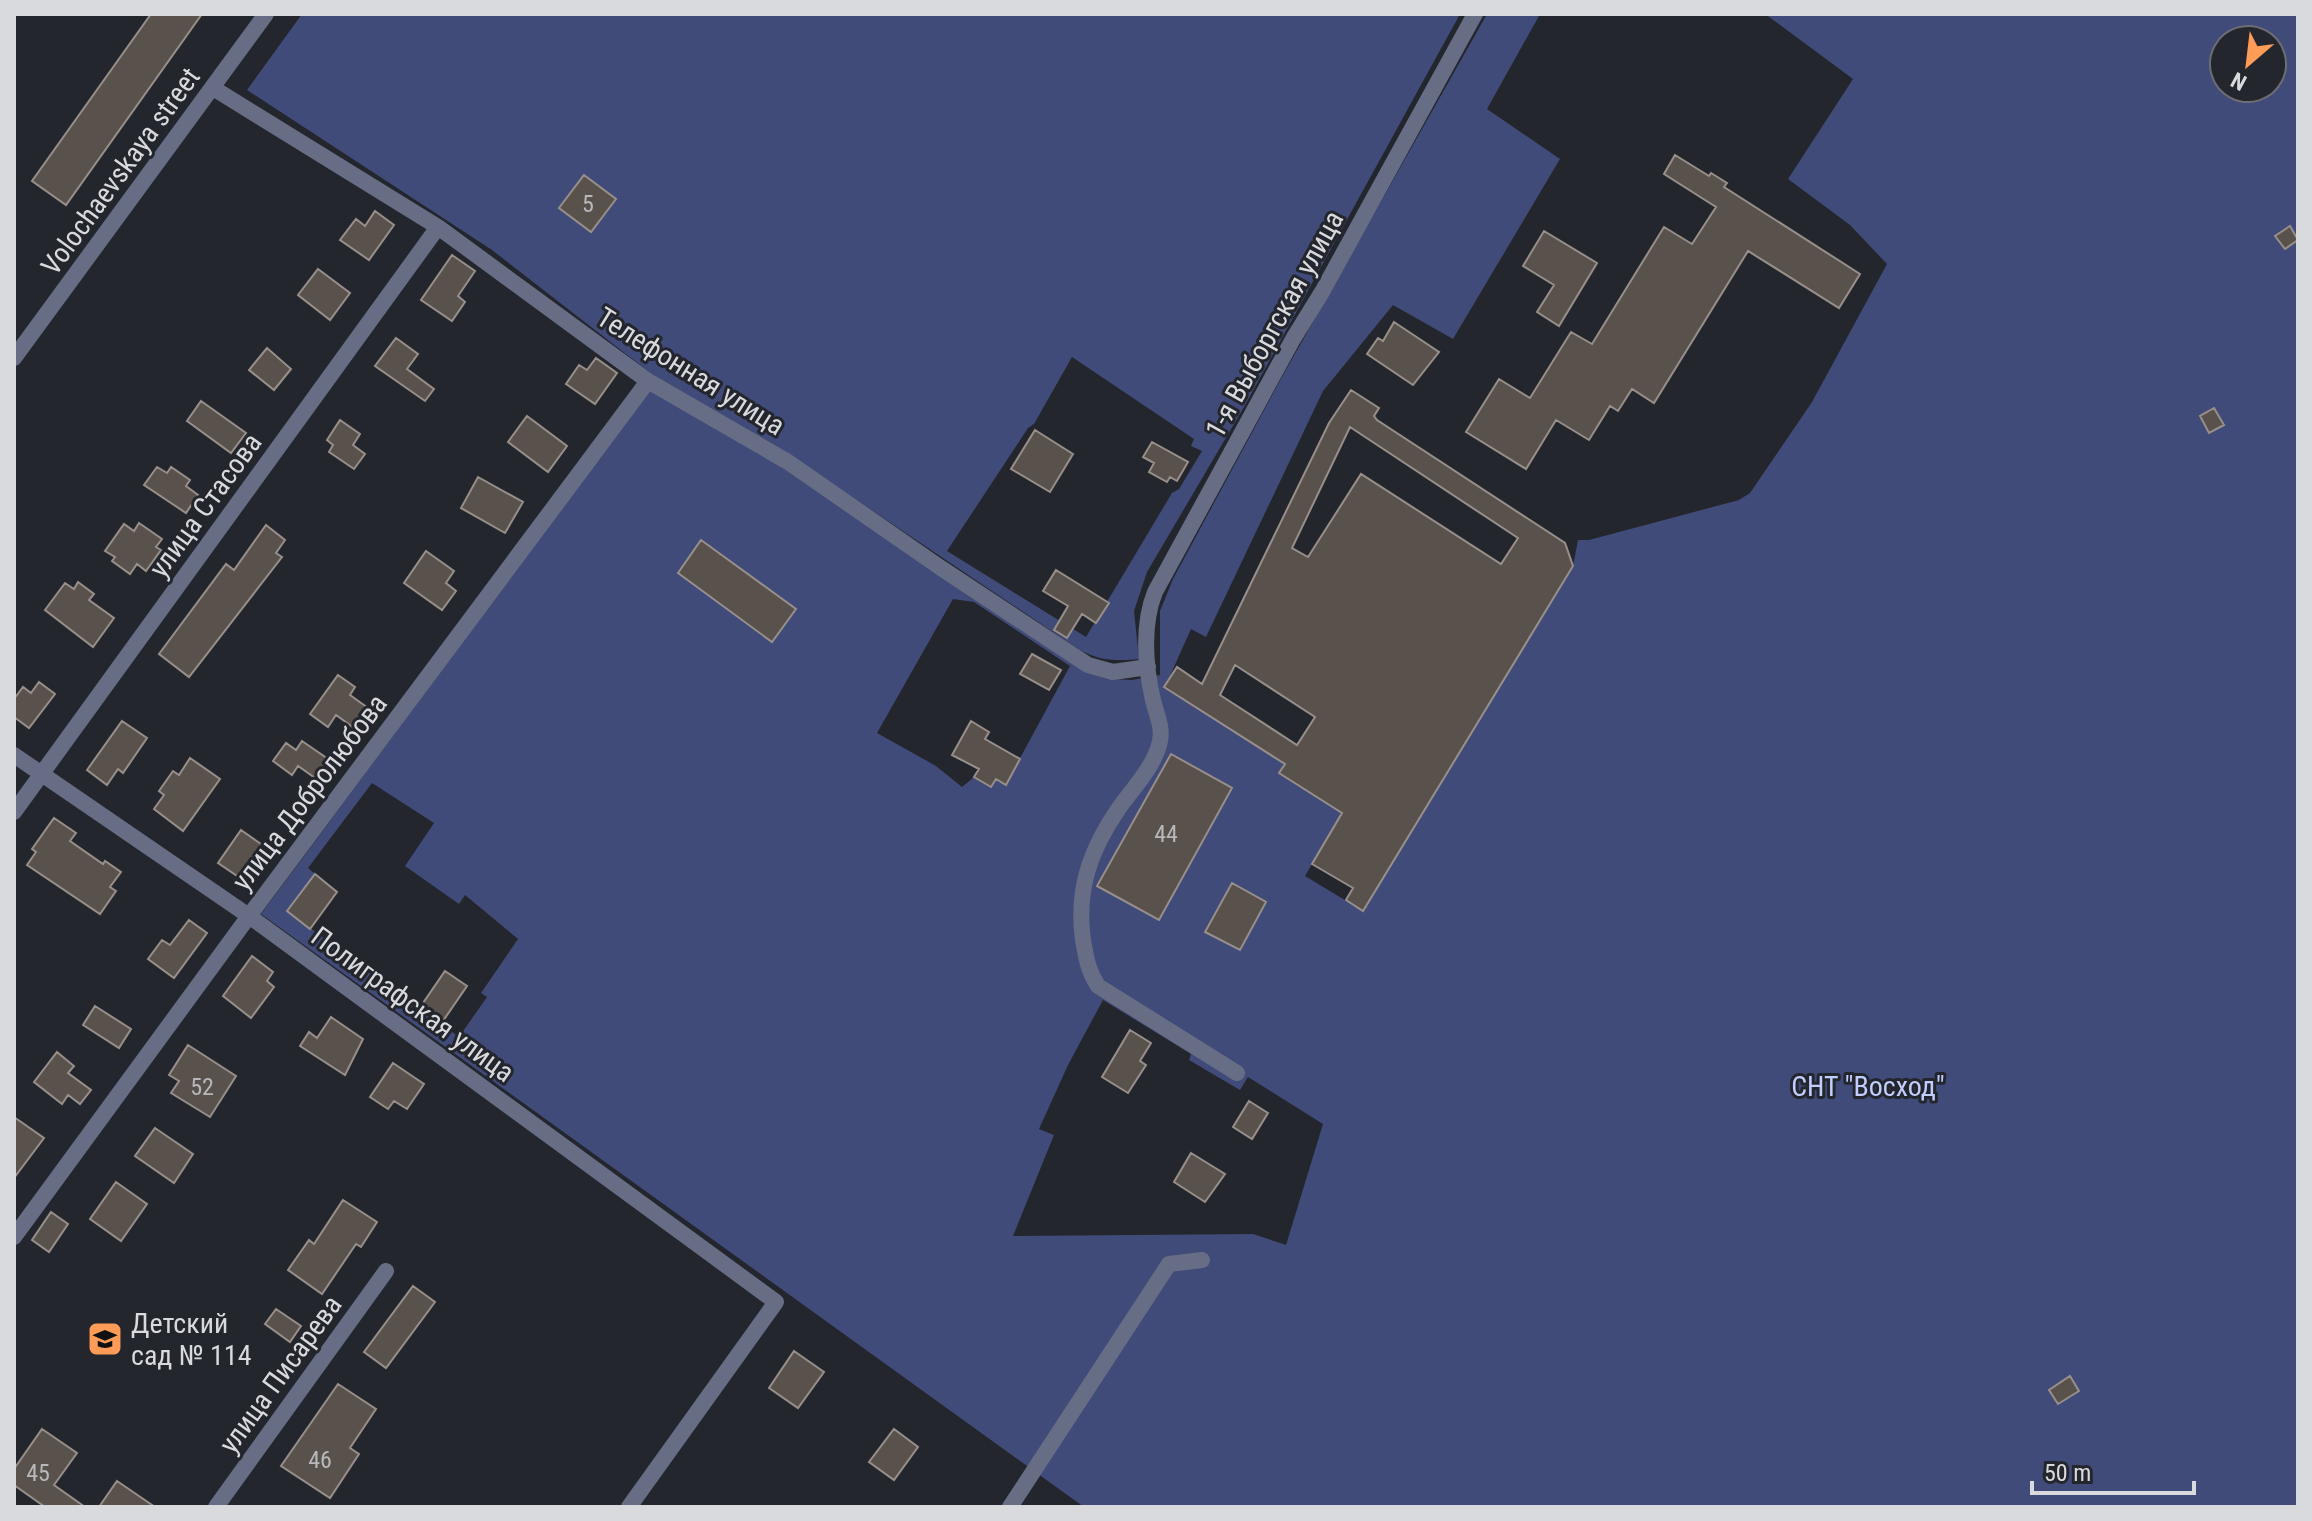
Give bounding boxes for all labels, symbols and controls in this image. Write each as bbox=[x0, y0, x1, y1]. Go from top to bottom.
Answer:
north arrow bbox=[2208, 24, 2288, 104]
street label: Volochaevskaya street bbox=[34, 61, 207, 281]
text: N bbox=[2227, 67, 2251, 95]
house number: 5 bbox=[582, 190, 594, 218]
street label: 1-я Выборгская улица bbox=[1198, 205, 1350, 443]
street label: Телефонная улица bbox=[591, 300, 791, 442]
street label: улица Стасова bbox=[142, 427, 269, 584]
street label: улица Добролюбова bbox=[225, 688, 394, 897]
house number: 44 bbox=[1154, 820, 1178, 848]
street label: Полиграфская улица bbox=[305, 920, 520, 1089]
park label: СНТ "Восход" bbox=[1791, 1070, 1945, 1103]
house number: 52 bbox=[190, 1073, 214, 1101]
street label: улица Писарева bbox=[212, 1289, 349, 1459]
place label: Детский сад № 114 bbox=[131, 1307, 252, 1372]
school or university icon: Детский сад № 114 bbox=[86, 1320, 124, 1358]
scale bar bbox=[2032, 1445, 2194, 1495]
house number: 46 bbox=[308, 1446, 332, 1474]
house number: 45 bbox=[26, 1459, 50, 1487]
text: 50 m bbox=[2044, 1459, 2091, 1487]

